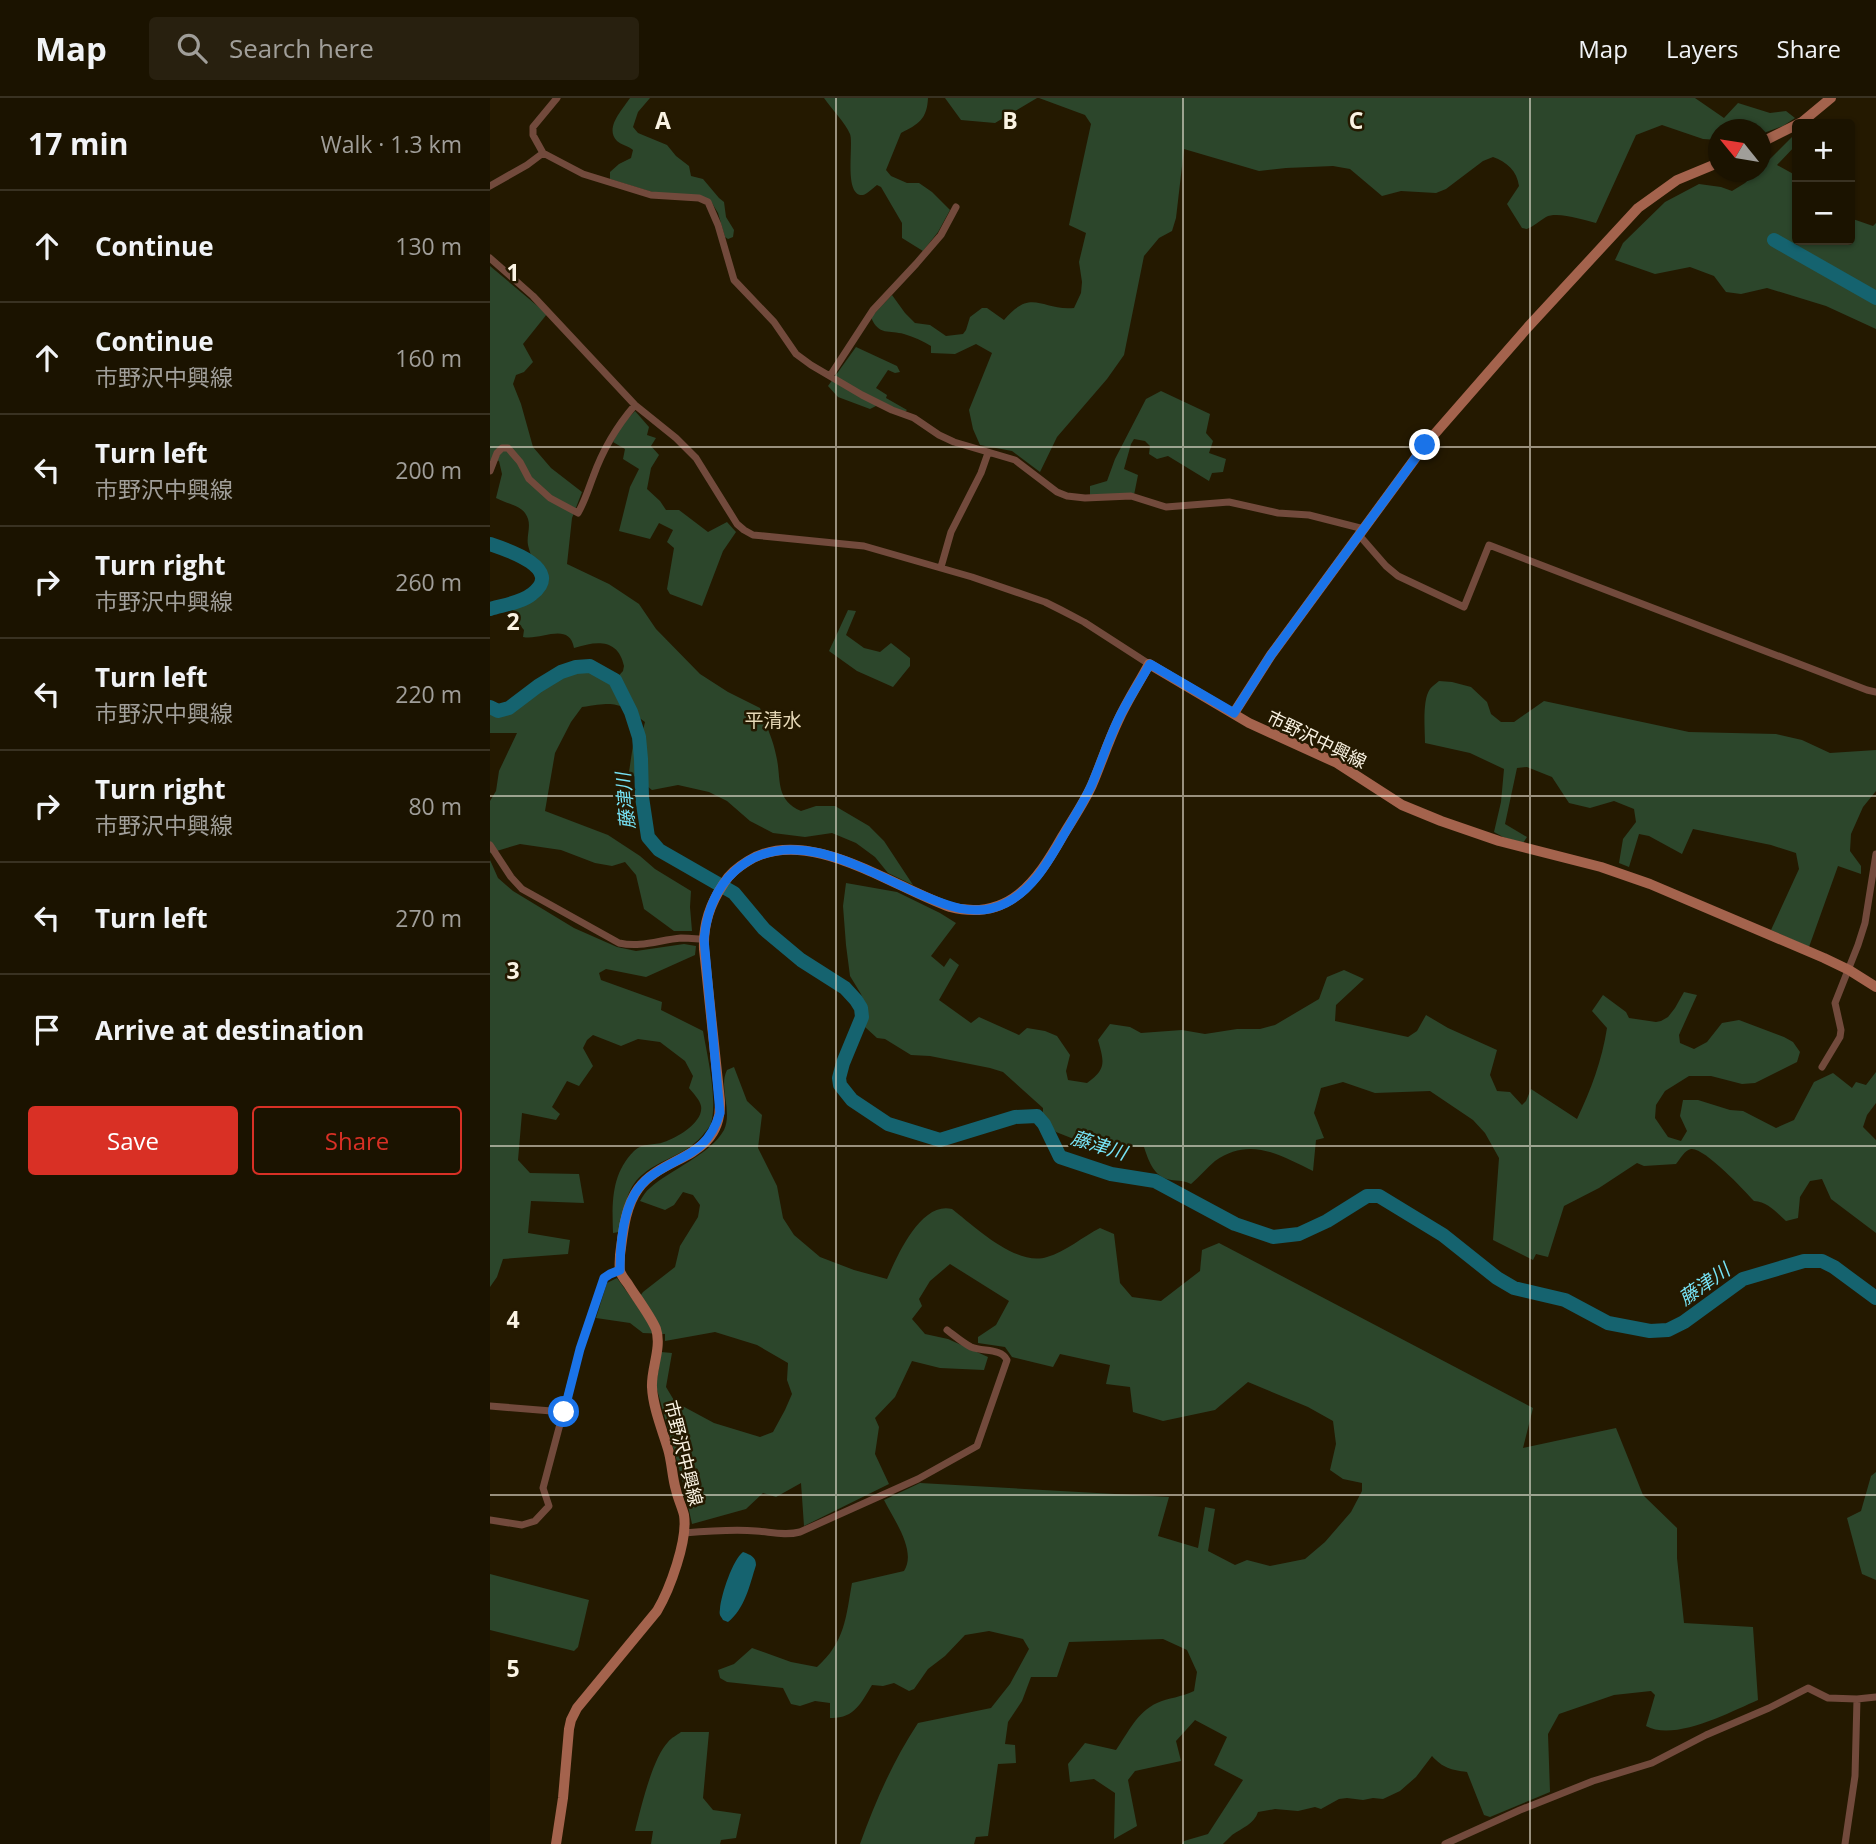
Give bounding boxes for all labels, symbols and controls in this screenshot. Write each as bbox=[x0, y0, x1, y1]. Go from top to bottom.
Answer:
search box bbox=[149, 17, 639, 80]
text: Map bbox=[35, 26, 107, 71]
icon: search bbox=[173, 29, 211, 67]
text: Search here bbox=[229, 30, 374, 66]
text: Map bbox=[1578, 32, 1628, 65]
text: Layers bbox=[1666, 32, 1739, 65]
text: Share bbox=[1777, 32, 1841, 65]
text: A bbox=[655, 104, 671, 136]
text: B bbox=[1002, 104, 1018, 136]
text: C bbox=[1349, 104, 1363, 136]
north arrow bbox=[1708, 119, 1771, 182]
map controls bbox=[1792, 119, 1855, 245]
button: + bbox=[1792, 119, 1855, 182]
text: 17 min bbox=[28, 123, 128, 164]
text: Walk · 1.3 km bbox=[320, 128, 462, 160]
button: − bbox=[1792, 182, 1855, 245]
icon: ahead bbox=[28, 227, 66, 265]
text: Continue bbox=[95, 228, 214, 264]
text: 130 m bbox=[395, 230, 462, 262]
text: 1 bbox=[506, 256, 520, 288]
text: Continue bbox=[95, 323, 214, 359]
icon: ahead bbox=[28, 339, 66, 377]
text: 160 m bbox=[395, 342, 462, 374]
text: 市野沢中興線 bbox=[95, 361, 233, 393]
route end bbox=[1409, 429, 1440, 460]
text: Turn left bbox=[95, 435, 207, 471]
icon: left bbox=[28, 451, 66, 489]
text: 200 m bbox=[395, 454, 462, 486]
text: 市野沢中興線 bbox=[95, 473, 233, 505]
text: Turn right bbox=[95, 547, 226, 583]
icon: right bbox=[28, 563, 66, 601]
text: 260 m bbox=[395, 566, 462, 598]
text: 市野沢中興線 bbox=[95, 585, 233, 617]
text: 2 bbox=[506, 605, 520, 637]
text: Turn left bbox=[95, 659, 207, 695]
icon: left bbox=[28, 675, 66, 713]
text: 220 m bbox=[395, 678, 462, 710]
text: 市野沢中興線 bbox=[95, 697, 233, 729]
street label: 市野沢中興線 bbox=[1263, 705, 1371, 773]
district label: 平清水 bbox=[744, 707, 802, 733]
water label: 藤津川 bbox=[609, 769, 640, 831]
text: Turn right bbox=[95, 771, 226, 807]
icon: right bbox=[28, 787, 66, 825]
text: 80 m bbox=[408, 790, 462, 822]
text: 市野沢中興線 bbox=[95, 809, 233, 841]
icon: left bbox=[28, 899, 66, 937]
text: Turn left bbox=[95, 900, 207, 936]
text: 270 m bbox=[395, 902, 462, 934]
text: 3 bbox=[506, 954, 520, 986]
icon: arrive bbox=[28, 1011, 66, 1049]
text: Arrive at destination bbox=[95, 1012, 364, 1048]
button: Save bbox=[28, 1106, 238, 1175]
button: Share bbox=[252, 1106, 462, 1175]
water label: 藤津川 bbox=[1068, 1124, 1132, 1166]
water label: 藤津川 bbox=[1673, 1256, 1736, 1311]
text: 4 bbox=[506, 1303, 520, 1335]
route start bbox=[548, 1396, 579, 1427]
street label: 市野沢中興線 bbox=[659, 1398, 709, 1508]
text: 5 bbox=[506, 1652, 520, 1684]

